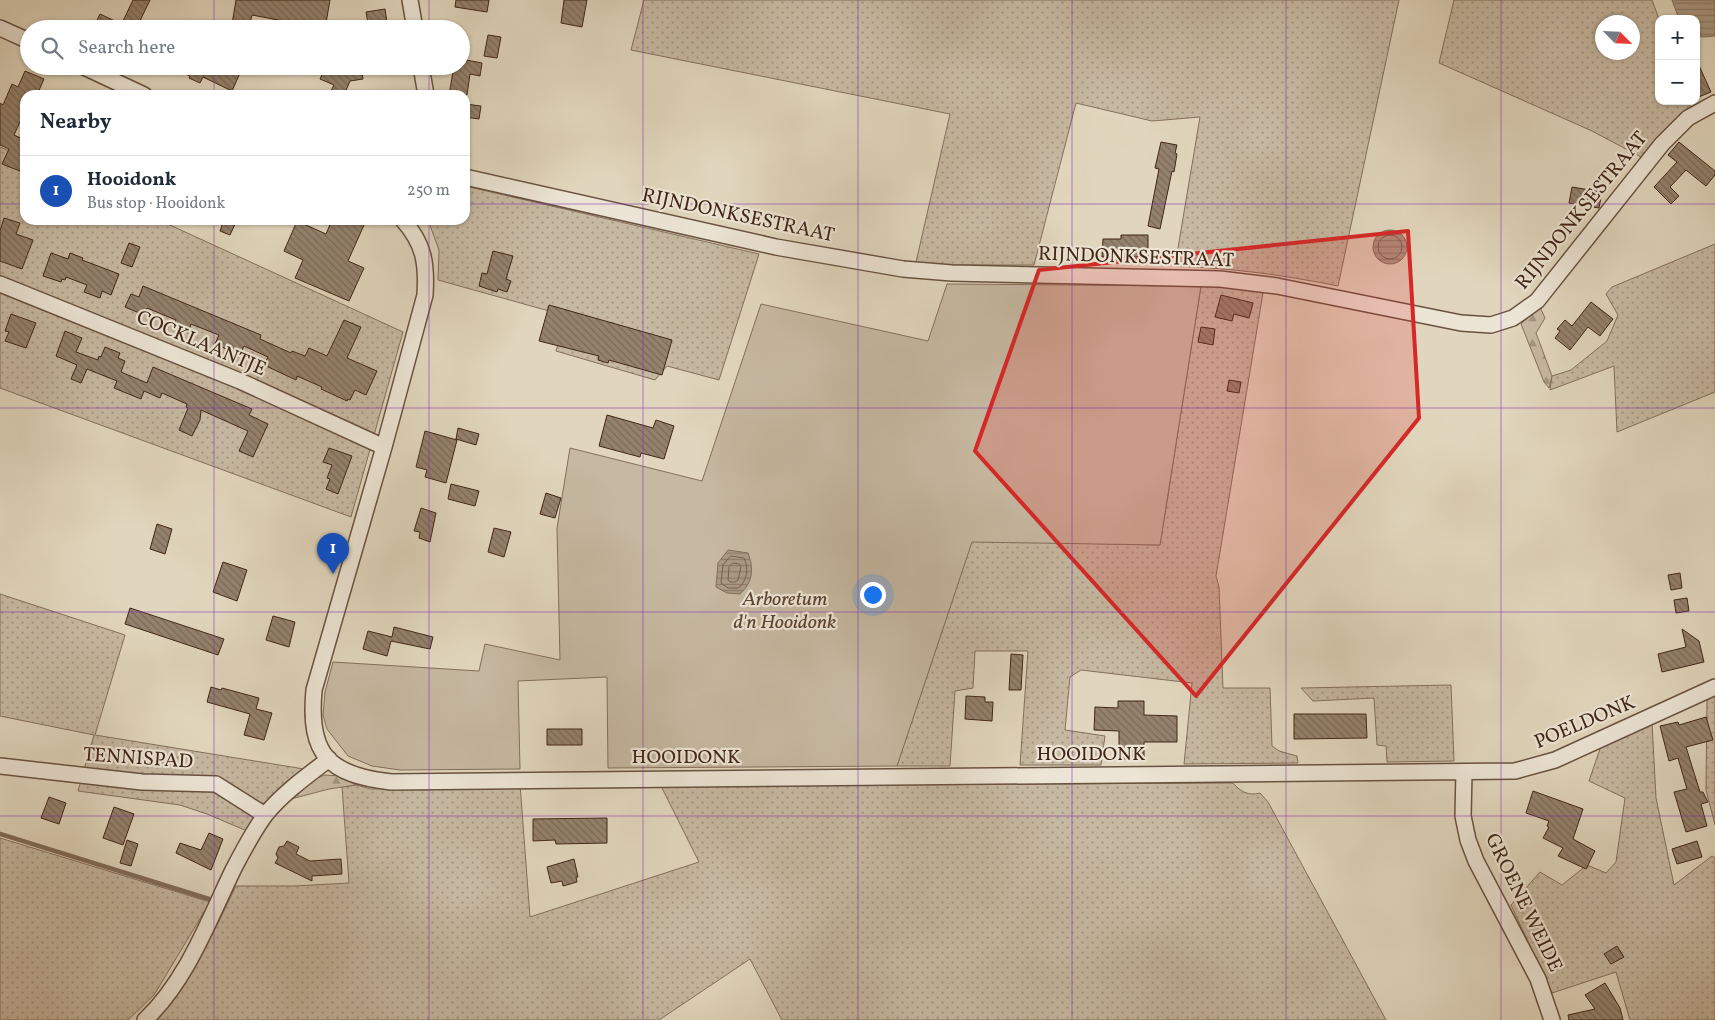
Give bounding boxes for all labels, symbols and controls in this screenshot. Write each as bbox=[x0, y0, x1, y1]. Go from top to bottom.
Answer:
north arrow bbox=[1595, 15, 1640, 60]
map controls bbox=[1655, 15, 1700, 105]
button: + bbox=[1655, 15, 1700, 60]
search box bbox=[20, 20, 470, 75]
icon: search bbox=[38, 34, 66, 62]
text: Search here bbox=[78, 35, 175, 61]
button: − bbox=[1655, 60, 1700, 105]
text: Nearby bbox=[40, 108, 111, 137]
street label: RIJNDONKSESTRAAT bbox=[1509, 126, 1655, 296]
text: Hooidonk bbox=[87, 167, 176, 193]
text: 1 bbox=[53, 180, 59, 202]
text: 250 m bbox=[407, 180, 450, 202]
street label: RIJNDONKSESTRAAT bbox=[639, 182, 837, 250]
text: Bus stop · Hooidonk bbox=[87, 193, 225, 215]
street label: RIJNDONKSESTRAAT bbox=[1037, 241, 1235, 275]
street label: COCKLAANTJE bbox=[132, 304, 270, 384]
pin: 1 bbox=[317, 533, 349, 574]
your location bbox=[860, 582, 886, 608]
park label: Arboretum d'n Hooidonk bbox=[734, 586, 836, 637]
street label: POELDONK bbox=[1530, 689, 1640, 757]
street label: TENNISPAD bbox=[82, 741, 194, 777]
street label: HOOIDONK bbox=[1037, 741, 1146, 769]
street label: HOOIDONK bbox=[632, 744, 741, 772]
street label: GROENE WEIDE bbox=[1477, 829, 1569, 977]

